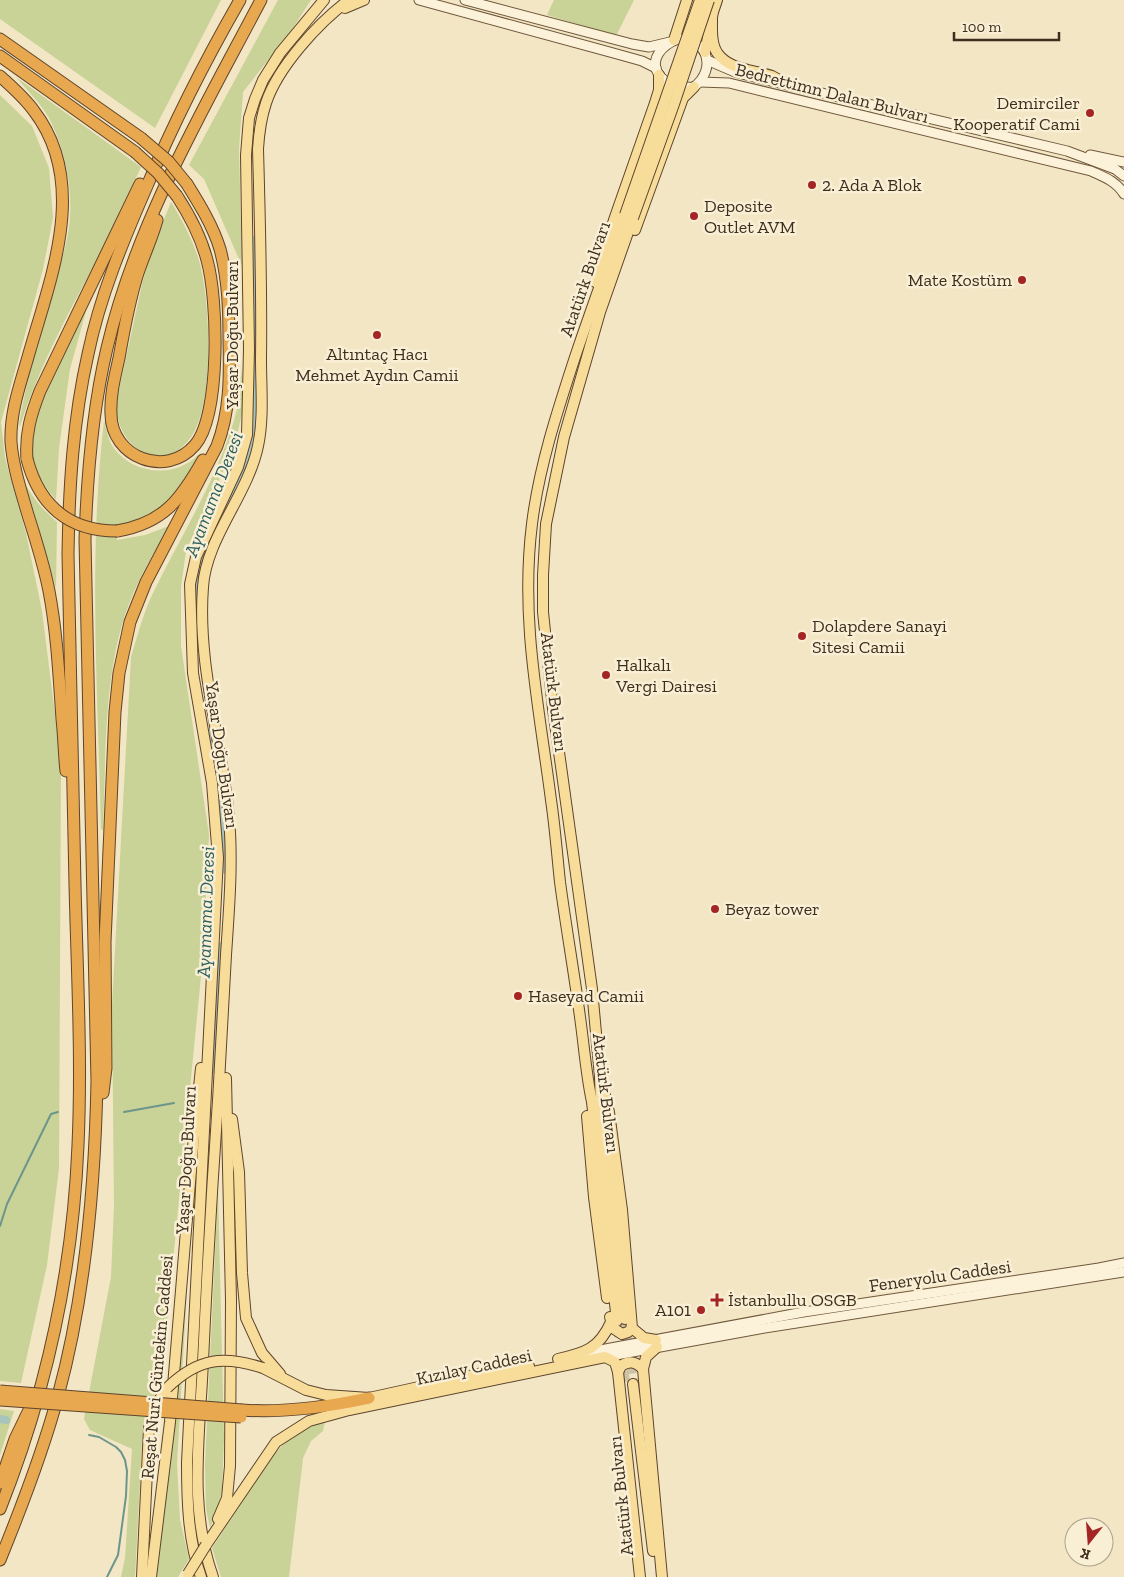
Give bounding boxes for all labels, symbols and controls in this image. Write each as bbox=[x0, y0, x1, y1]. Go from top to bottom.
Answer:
scale bar bbox=[954, 10, 1059, 42]
text: 100 m bbox=[962, 18, 1001, 36]
street label: Bedrettimn Dalan Bulvarı bbox=[733, 58, 931, 128]
place label: Demirciler Kooperatif Cami bbox=[953, 92, 1080, 135]
marker: Demirciler Kooperatif Cami bbox=[1084, 107, 1096, 119]
place label: 2. Ada A Blok bbox=[822, 174, 922, 196]
marker: 2. Ada A Blok bbox=[806, 179, 818, 191]
place label: Deposite Outlet AVM bbox=[704, 195, 795, 238]
marker: Deposite Outlet AVM bbox=[688, 210, 700, 222]
street label: Atatürk Bulvarı bbox=[555, 218, 615, 340]
street label: Yaşar Doğu Bulvarı bbox=[221, 261, 243, 410]
place label: Mate Kostüm bbox=[908, 269, 1012, 291]
marker: Mate Kostüm bbox=[1016, 274, 1028, 286]
marker: Altıntaç Hacı Mehmet Aydın Camii bbox=[371, 329, 383, 341]
place label: Altıntaç Hacı Mehmet Aydın Camii bbox=[295, 343, 459, 386]
water label: Ayamama Deresi bbox=[179, 428, 248, 561]
place label: Dolapdere Sanayi Sitesi Camii bbox=[812, 615, 947, 658]
marker: Dolapdere Sanayi Sitesi Camii bbox=[796, 630, 808, 642]
street label: Atatürk Bulvarı bbox=[536, 631, 572, 753]
place label: Halkalı Vergi Dairesi bbox=[615, 654, 717, 697]
marker: Halkalı Vergi Dairesi bbox=[600, 669, 612, 681]
street label: Yaşar Doğu Bulvarı bbox=[201, 679, 243, 830]
water label: Ayamama Deresi bbox=[192, 846, 219, 979]
place label: Beyaz tower bbox=[725, 898, 820, 920]
marker: Beyaz tower bbox=[709, 903, 721, 915]
place label: Haseyad Camii bbox=[528, 985, 644, 1007]
marker: Haseyad Camii bbox=[512, 990, 524, 1002]
street label: Atatürk Bulvarı bbox=[588, 1032, 624, 1154]
street label: Yaşar Doğu Bulvarı bbox=[171, 1085, 201, 1236]
street label: Reşat Nuri Güntekin Caddesi bbox=[136, 1254, 178, 1480]
street label: Feneryolu Caddesi bbox=[868, 1255, 1012, 1297]
place label: İstanbullu OSGB bbox=[728, 1289, 857, 1311]
marker: İstanbullu OSGB bbox=[710, 1293, 724, 1307]
place label: A101 bbox=[655, 1299, 691, 1321]
marker: A101 bbox=[695, 1304, 707, 1316]
street label: Kızılay Caddesi bbox=[414, 1344, 534, 1390]
street label: Atatürk Bulvarı bbox=[604, 1435, 638, 1557]
north arrow bbox=[1064, 1517, 1114, 1567]
text: K bbox=[1078, 1544, 1092, 1563]

